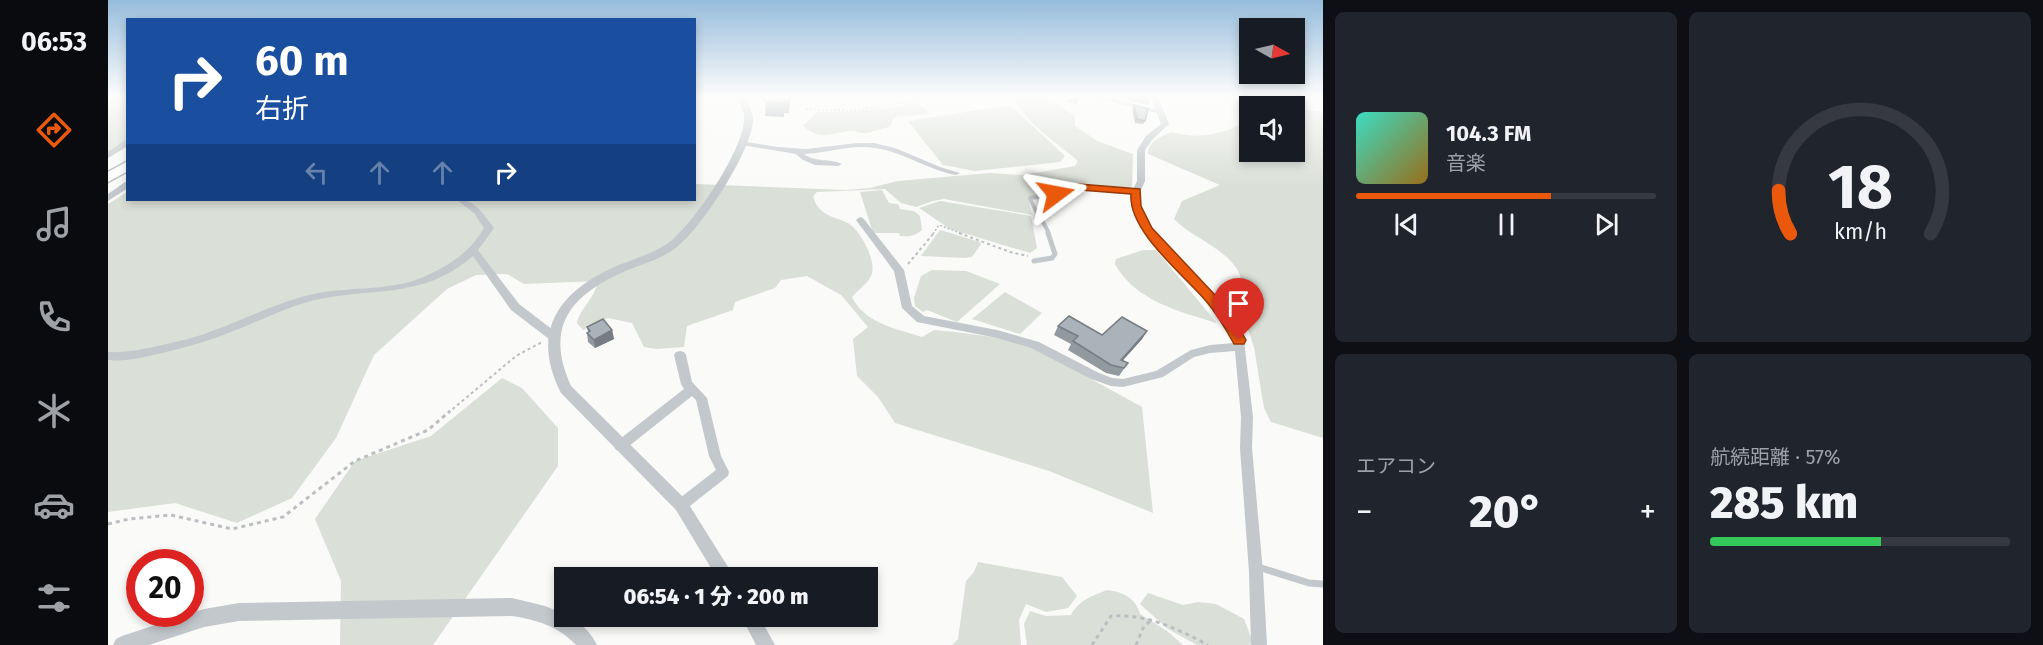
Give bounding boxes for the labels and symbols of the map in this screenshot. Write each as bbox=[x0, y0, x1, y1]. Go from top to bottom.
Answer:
north arrow bbox=[1239, 18, 1305, 84]
position arrow bbox=[1024, 162, 1088, 226]
pin bbox=[1213, 278, 1264, 340]
speed limit sign: 20 bbox=[126, 549, 204, 627]

